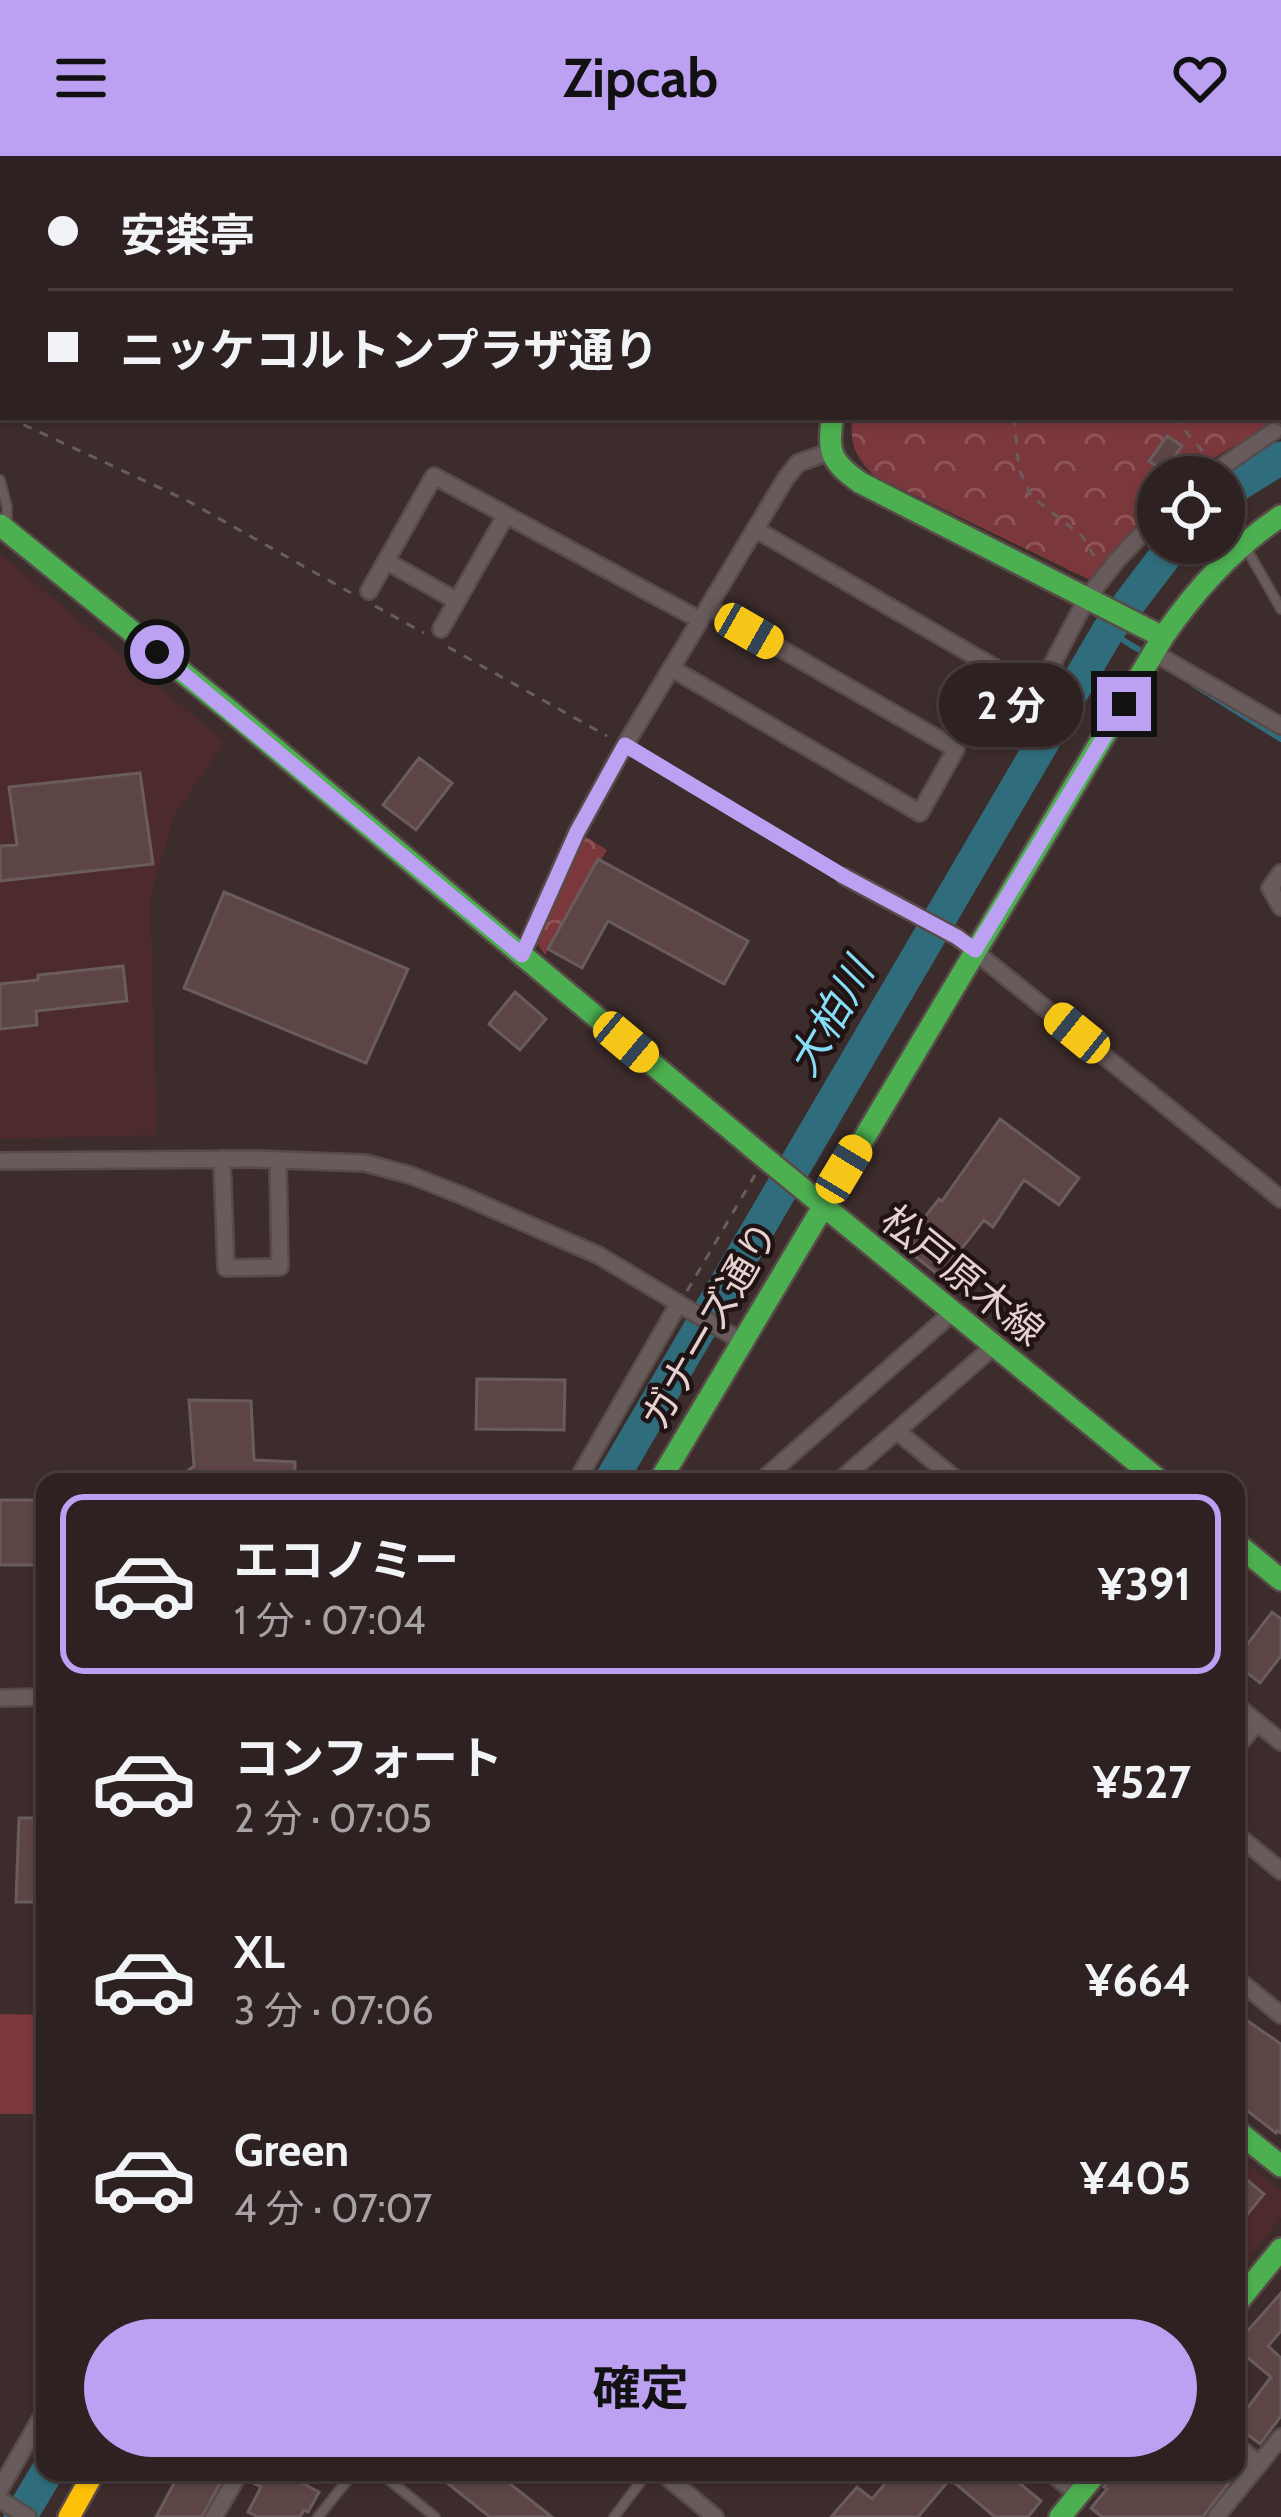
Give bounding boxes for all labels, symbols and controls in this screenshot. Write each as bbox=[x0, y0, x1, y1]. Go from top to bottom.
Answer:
icon: menu bbox=[48, 45, 114, 111]
text: Zipcab bbox=[563, 45, 718, 111]
icon: heart bbox=[1167, 45, 1233, 111]
text: 安楽亭 bbox=[120, 208, 255, 262]
text: ニッケコルトンプラザ通り bbox=[120, 323, 659, 377]
map controls bbox=[1137, 456, 1245, 564]
button: locate bbox=[1137, 456, 1245, 564]
car bbox=[709, 597, 789, 665]
route start bbox=[130, 625, 184, 679]
callout: 2 分 bbox=[938, 662, 1082, 746]
route end bbox=[1097, 677, 1151, 731]
text: 2 分 bbox=[977, 681, 1045, 729]
water label: 大柏川 bbox=[776, 946, 886, 1085]
car bbox=[1038, 996, 1116, 1070]
car bbox=[587, 1005, 665, 1079]
car bbox=[810, 1129, 878, 1209]
street label: 松戸原木線 bbox=[872, 1195, 1054, 1355]
street label: ガナーズ通り bbox=[630, 1213, 788, 1437]
icon: car bbox=[90, 1530, 198, 1638]
text: エコノミー bbox=[234, 1533, 459, 1587]
text: ¥391 bbox=[1098, 1557, 1191, 1611]
text: 1 分 · 07:04 bbox=[234, 1596, 426, 1644]
icon: car bbox=[90, 1728, 198, 1836]
text: コンフォート bbox=[234, 1731, 503, 1785]
text: ¥527 bbox=[1093, 1755, 1191, 1809]
text: 2 分 · 07:05 bbox=[234, 1794, 432, 1842]
text: XL bbox=[234, 1925, 285, 1979]
icon: car bbox=[90, 1926, 198, 2034]
text: ¥664 bbox=[1085, 1953, 1191, 2007]
text: 3 分 · 07:06 bbox=[234, 1986, 434, 2034]
text: Green bbox=[234, 2123, 349, 2177]
icon: car bbox=[90, 2124, 198, 2232]
text: ¥405 bbox=[1080, 2151, 1191, 2205]
text: 4 分 · 07:07 bbox=[234, 2184, 432, 2232]
button: 確定 bbox=[84, 2319, 1197, 2457]

